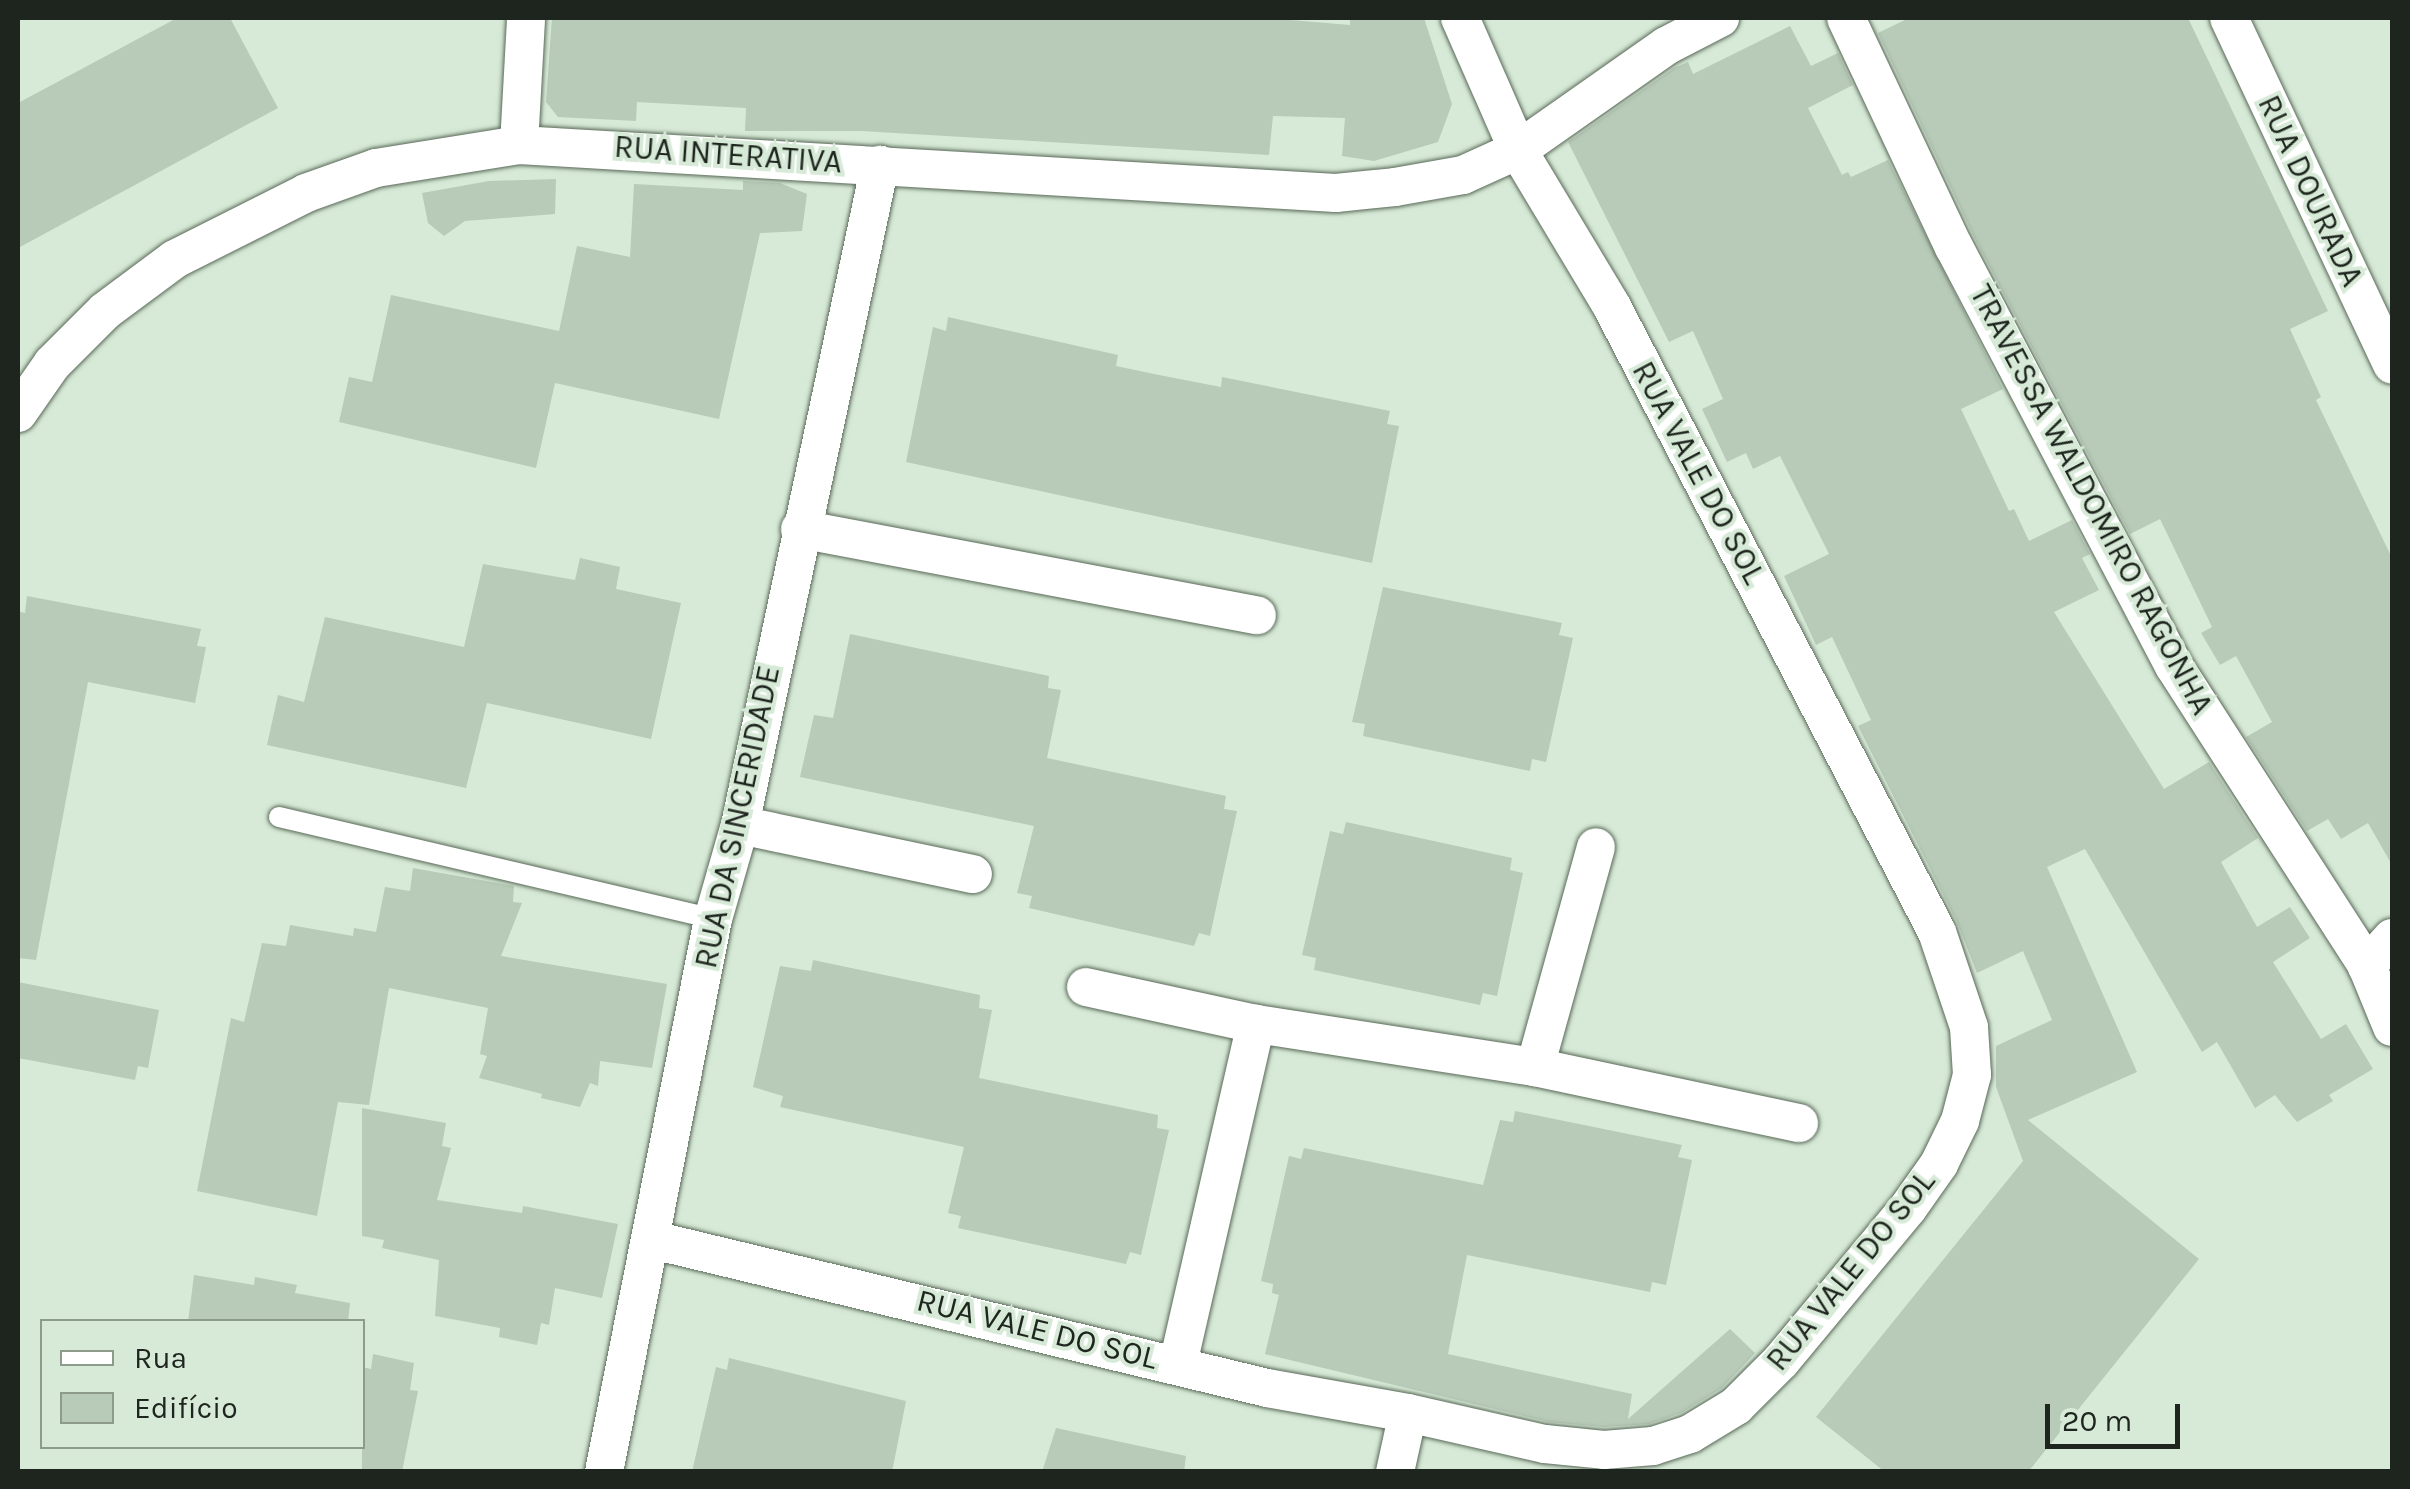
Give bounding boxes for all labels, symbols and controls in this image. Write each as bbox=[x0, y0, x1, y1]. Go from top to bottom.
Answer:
street label: RUA DOURADA bbox=[2249, 89, 2371, 293]
street label: RUA INTERATIVA bbox=[613, 128, 843, 182]
street label: TRAVESSA WALDOMIRO RAGONHA bbox=[1961, 279, 2221, 721]
street label: RUA VALE DO SOL bbox=[1623, 355, 1773, 591]
street label: RUA DA SINCERIDADE bbox=[687, 662, 789, 972]
street label: RUA VALE DO SOL bbox=[1758, 1163, 1944, 1379]
street label: RUA VALE DO SOL bbox=[913, 1282, 1161, 1378]
legend bbox=[40, 1319, 365, 1449]
text: Rua bbox=[134, 1340, 187, 1376]
scale bar bbox=[2050, 1384, 2185, 1446]
text: Edifício bbox=[134, 1390, 238, 1426]
text: 20 m bbox=[2062, 1403, 2132, 1439]

